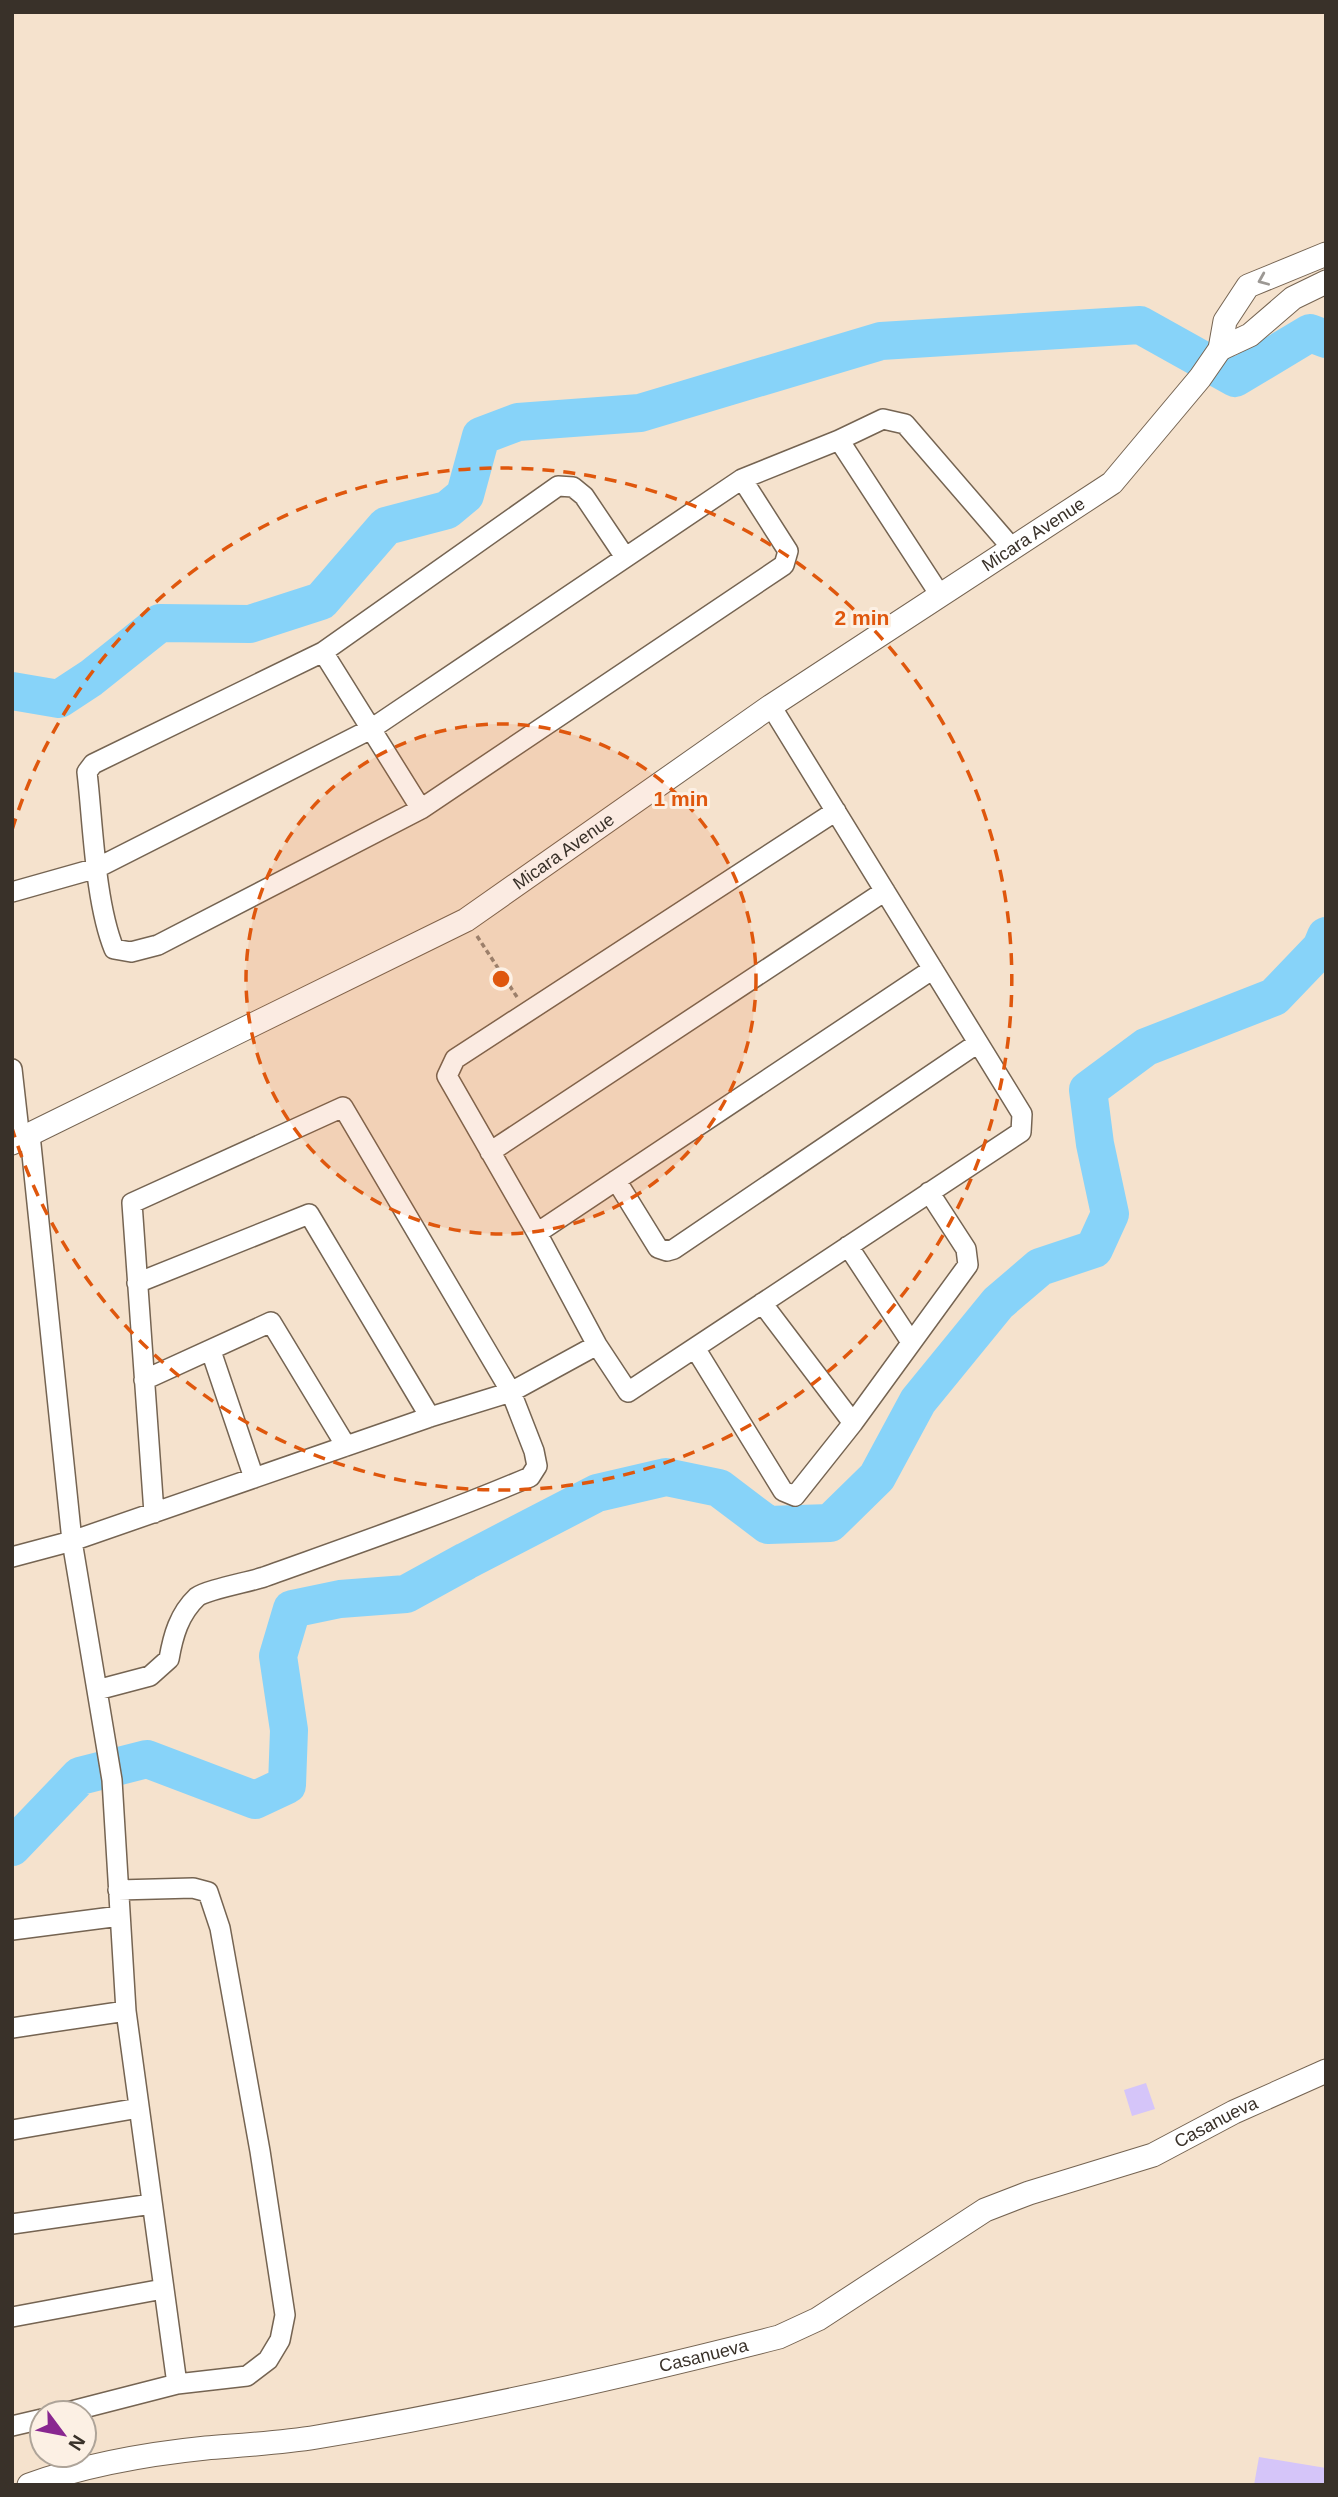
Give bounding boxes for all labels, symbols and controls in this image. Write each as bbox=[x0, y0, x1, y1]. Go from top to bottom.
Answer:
one-way arrow bbox=[1257, 271, 1269, 285]
street label: Micara Avenue bbox=[978, 493, 1089, 575]
text: 2 min bbox=[835, 606, 889, 629]
text: 1 min bbox=[654, 787, 708, 810]
street label: Micara Avenue bbox=[509, 809, 618, 894]
centre of rings bbox=[489, 967, 513, 991]
street label: Casanueva bbox=[1171, 2092, 1262, 2152]
street label: Casanueva bbox=[657, 2335, 751, 2376]
north arrow bbox=[28, 2399, 98, 2469]
text: N bbox=[64, 2431, 90, 2454]

